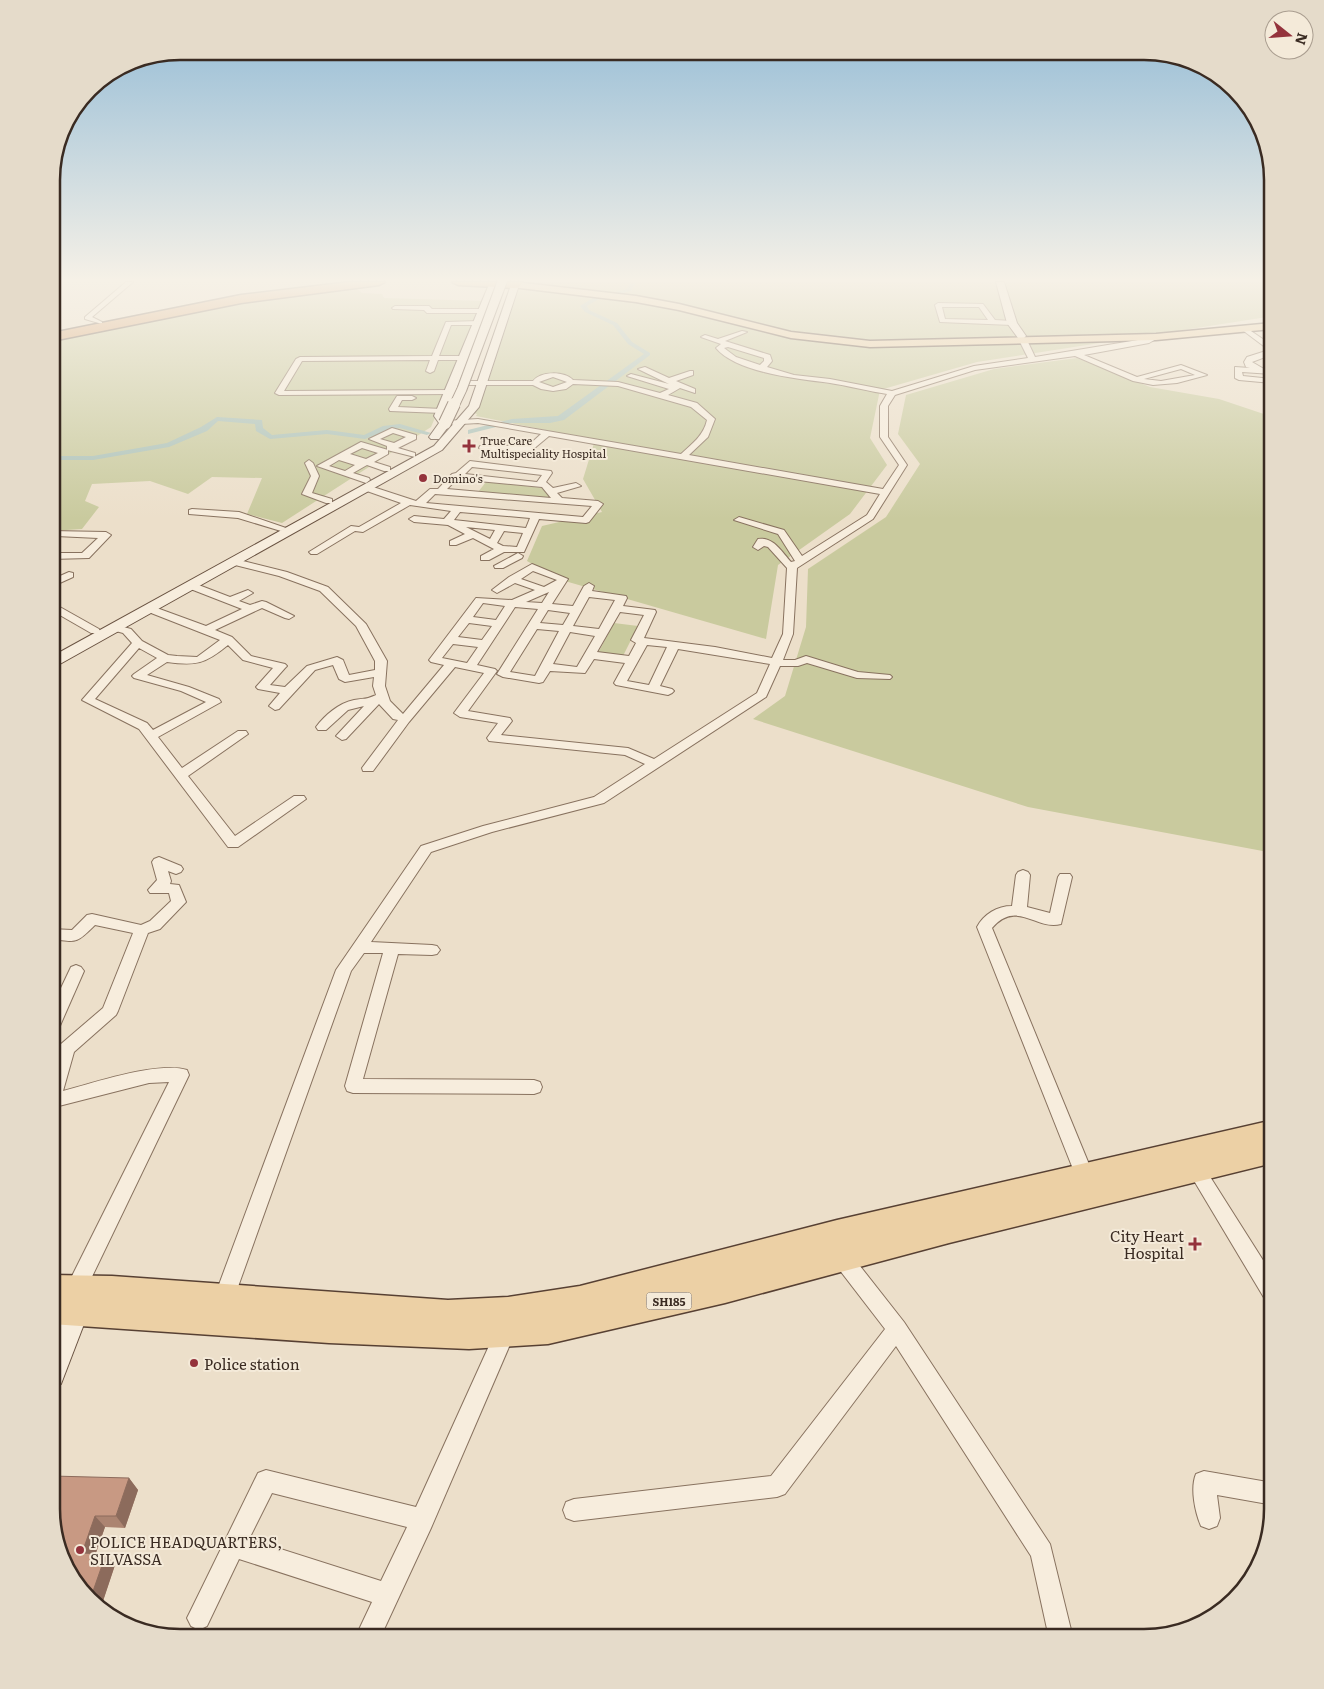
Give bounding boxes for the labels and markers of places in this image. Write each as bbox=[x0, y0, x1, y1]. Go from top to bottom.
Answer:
place label: True Care Multispeciality Hospital bbox=[480, 432, 606, 461]
marker: True Care Multispeciality Hospital bbox=[462, 439, 476, 453]
place label: Domino's bbox=[433, 470, 483, 486]
marker: Domino's bbox=[417, 472, 429, 484]
place label: City Heart Hospital bbox=[1110, 1224, 1184, 1264]
marker: City Heart Hospital bbox=[1188, 1237, 1202, 1251]
place label: Police station bbox=[204, 1352, 300, 1375]
marker: Police station bbox=[188, 1357, 200, 1369]
place label: POLICE HEADQUARTERS, SILVASSA bbox=[90, 1530, 282, 1570]
marker: POLICE HEADQUARTERS, SILVASSA bbox=[74, 1544, 86, 1556]

